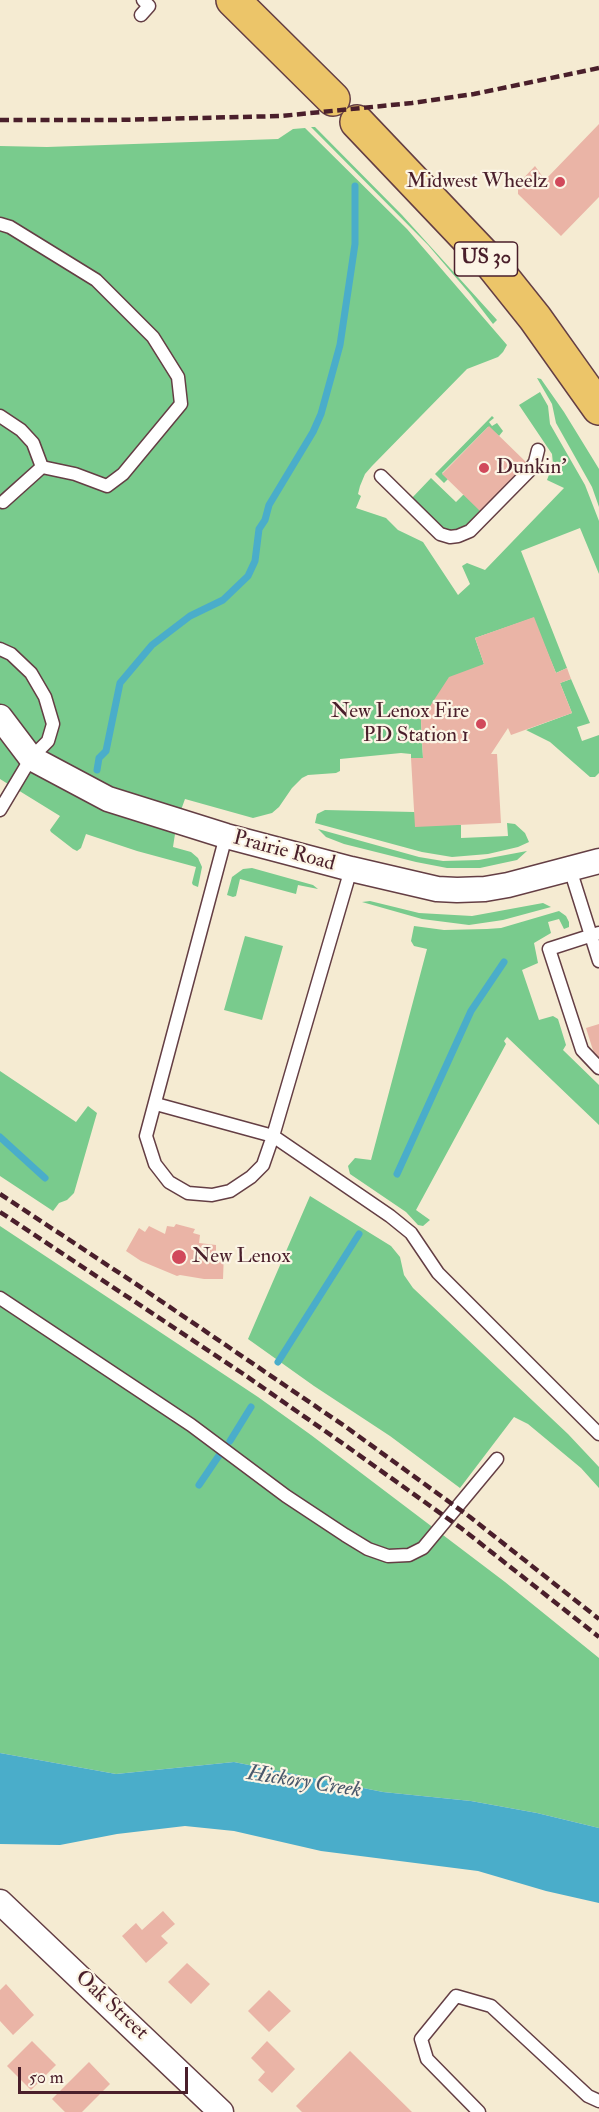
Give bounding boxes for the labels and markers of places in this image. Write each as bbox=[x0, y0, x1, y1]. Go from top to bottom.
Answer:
place label: Midwest Wheelz bbox=[406, 169, 548, 195]
marker: Midwest Wheelz bbox=[553, 175, 567, 189]
place label: Dunkin' bbox=[496, 455, 567, 481]
marker: Dunkin' bbox=[477, 461, 491, 475]
place label: New Lenox Fire PD Station 1 bbox=[331, 699, 469, 749]
marker: New Lenox Fire PD Station 1 bbox=[474, 717, 488, 731]
place label: New Lenox bbox=[192, 1244, 290, 1270]
marker: New Lenox bbox=[170, 1248, 188, 1266]

